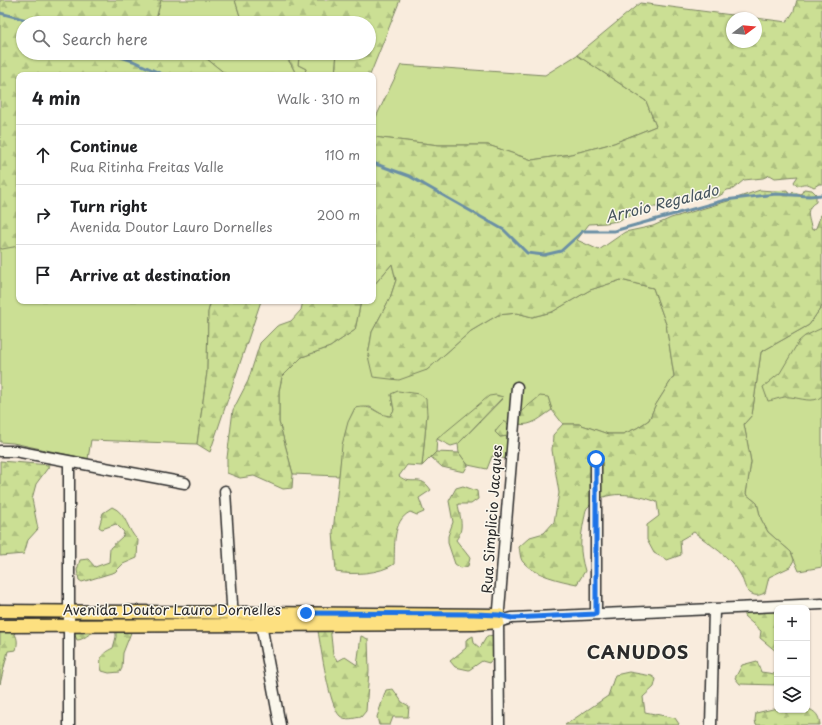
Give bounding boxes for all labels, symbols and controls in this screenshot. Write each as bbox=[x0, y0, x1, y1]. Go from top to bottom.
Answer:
north arrow bbox=[726, 12, 762, 48]
search box bbox=[16, 16, 376, 60]
icon: search bbox=[30, 27, 52, 49]
text: Search here bbox=[62, 27, 148, 50]
text: 4 min bbox=[32, 85, 80, 111]
text: Walk · 310 m bbox=[277, 89, 360, 108]
text: Continue bbox=[70, 134, 138, 157]
icon: ahead bbox=[32, 144, 54, 166]
text: 110 m bbox=[325, 145, 360, 164]
text: Rua Ritinha Freitas Valle bbox=[70, 157, 224, 176]
water label: Arroio Regalado bbox=[603, 177, 721, 228]
text: Turn right bbox=[70, 194, 147, 217]
icon: right bbox=[32, 204, 54, 226]
text: 200 m bbox=[317, 205, 360, 224]
text: Avenida Doutor Lauro Dornelles bbox=[70, 217, 272, 236]
text: Arrive at destination bbox=[70, 263, 231, 286]
icon: arrive bbox=[32, 264, 54, 286]
street label: Rua Simplicio Jacques bbox=[476, 444, 507, 594]
route start bbox=[587, 450, 605, 468]
street label: Avenida Doutor Lauro Dornelles bbox=[63, 599, 281, 620]
route end bbox=[297, 604, 315, 622]
map controls bbox=[774, 605, 810, 713]
button: + bbox=[774, 605, 810, 641]
district label: CANUDOS bbox=[587, 638, 689, 665]
button: − bbox=[774, 641, 810, 677]
button: layers bbox=[774, 677, 810, 713]

